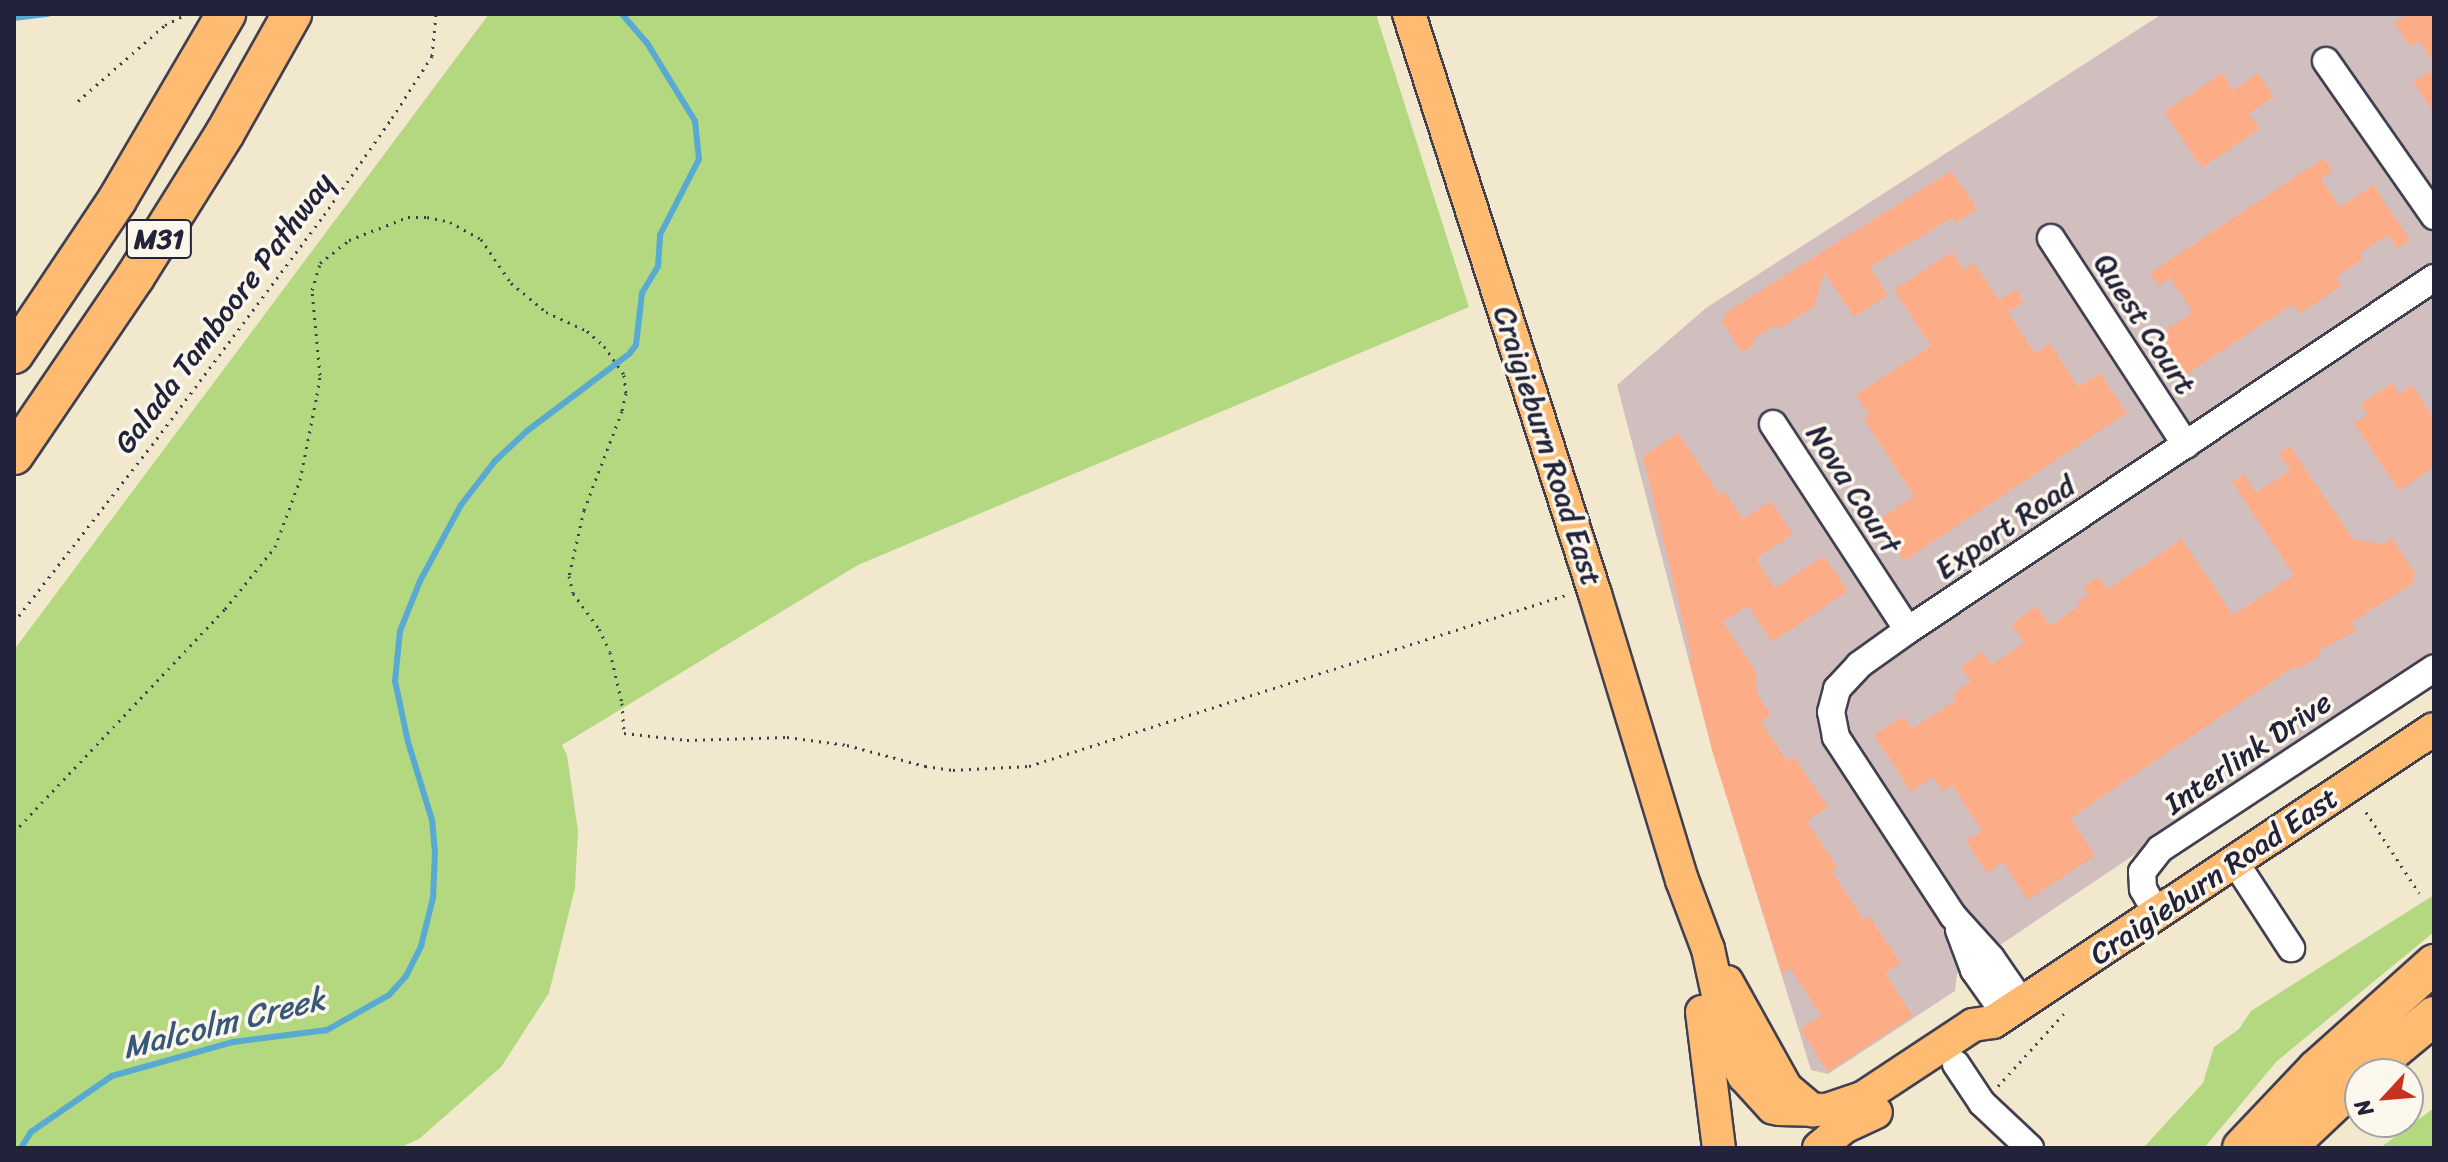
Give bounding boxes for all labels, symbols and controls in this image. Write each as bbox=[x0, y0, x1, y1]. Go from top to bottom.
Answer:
street label: Galada Tamboore Pathway bbox=[106, 165, 342, 461]
road number: M31 bbox=[125, 215, 193, 263]
street label: Quest Court bbox=[2086, 247, 2204, 401]
street label: Craigieburn Road East bbox=[1486, 301, 1610, 591]
street label: Nova Court bbox=[1799, 417, 1909, 561]
street label: Export Road bbox=[1928, 467, 2082, 587]
street label: Interlink Drive bbox=[2158, 684, 2338, 822]
street label: Craigieburn Road East bbox=[2083, 779, 2345, 973]
water label: Malcolm Creek bbox=[118, 980, 330, 1068]
north arrow bbox=[2344, 1058, 2424, 1138]
text: N bbox=[2343, 1092, 2385, 1123]

